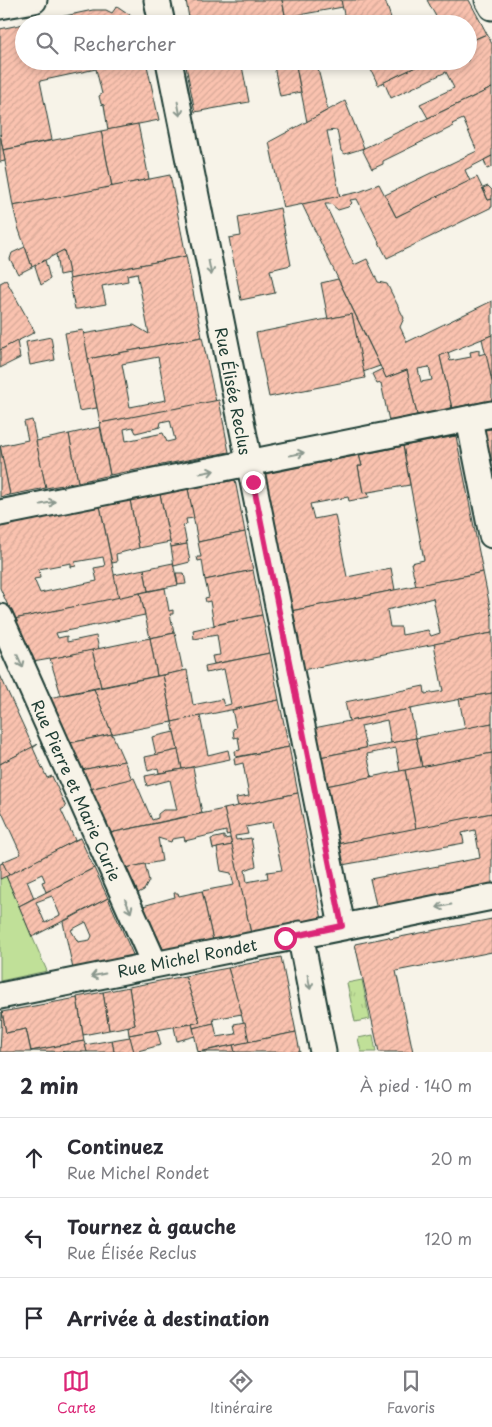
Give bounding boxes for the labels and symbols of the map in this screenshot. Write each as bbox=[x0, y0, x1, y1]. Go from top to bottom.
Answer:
one-way arrow bbox=[174, 101, 184, 117]
one-way arrow bbox=[206, 260, 216, 276]
street label: Rue Élisée Reclus bbox=[210, 325, 258, 457]
one-way arrow bbox=[288, 449, 304, 458]
one-way arrow bbox=[199, 467, 215, 477]
route end bbox=[242, 471, 265, 494]
one-way arrow bbox=[39, 498, 55, 508]
one-way arrow bbox=[15, 653, 25, 668]
street label: Rue Pierre et Marie Curie bbox=[26, 696, 128, 884]
one-way arrow bbox=[124, 898, 134, 913]
one-way arrow bbox=[437, 902, 453, 911]
route start bbox=[274, 927, 297, 950]
street label: Rue Michel Rondet bbox=[115, 932, 259, 982]
one-way arrow bbox=[90, 971, 106, 981]
one-way arrow bbox=[305, 974, 314, 990]

